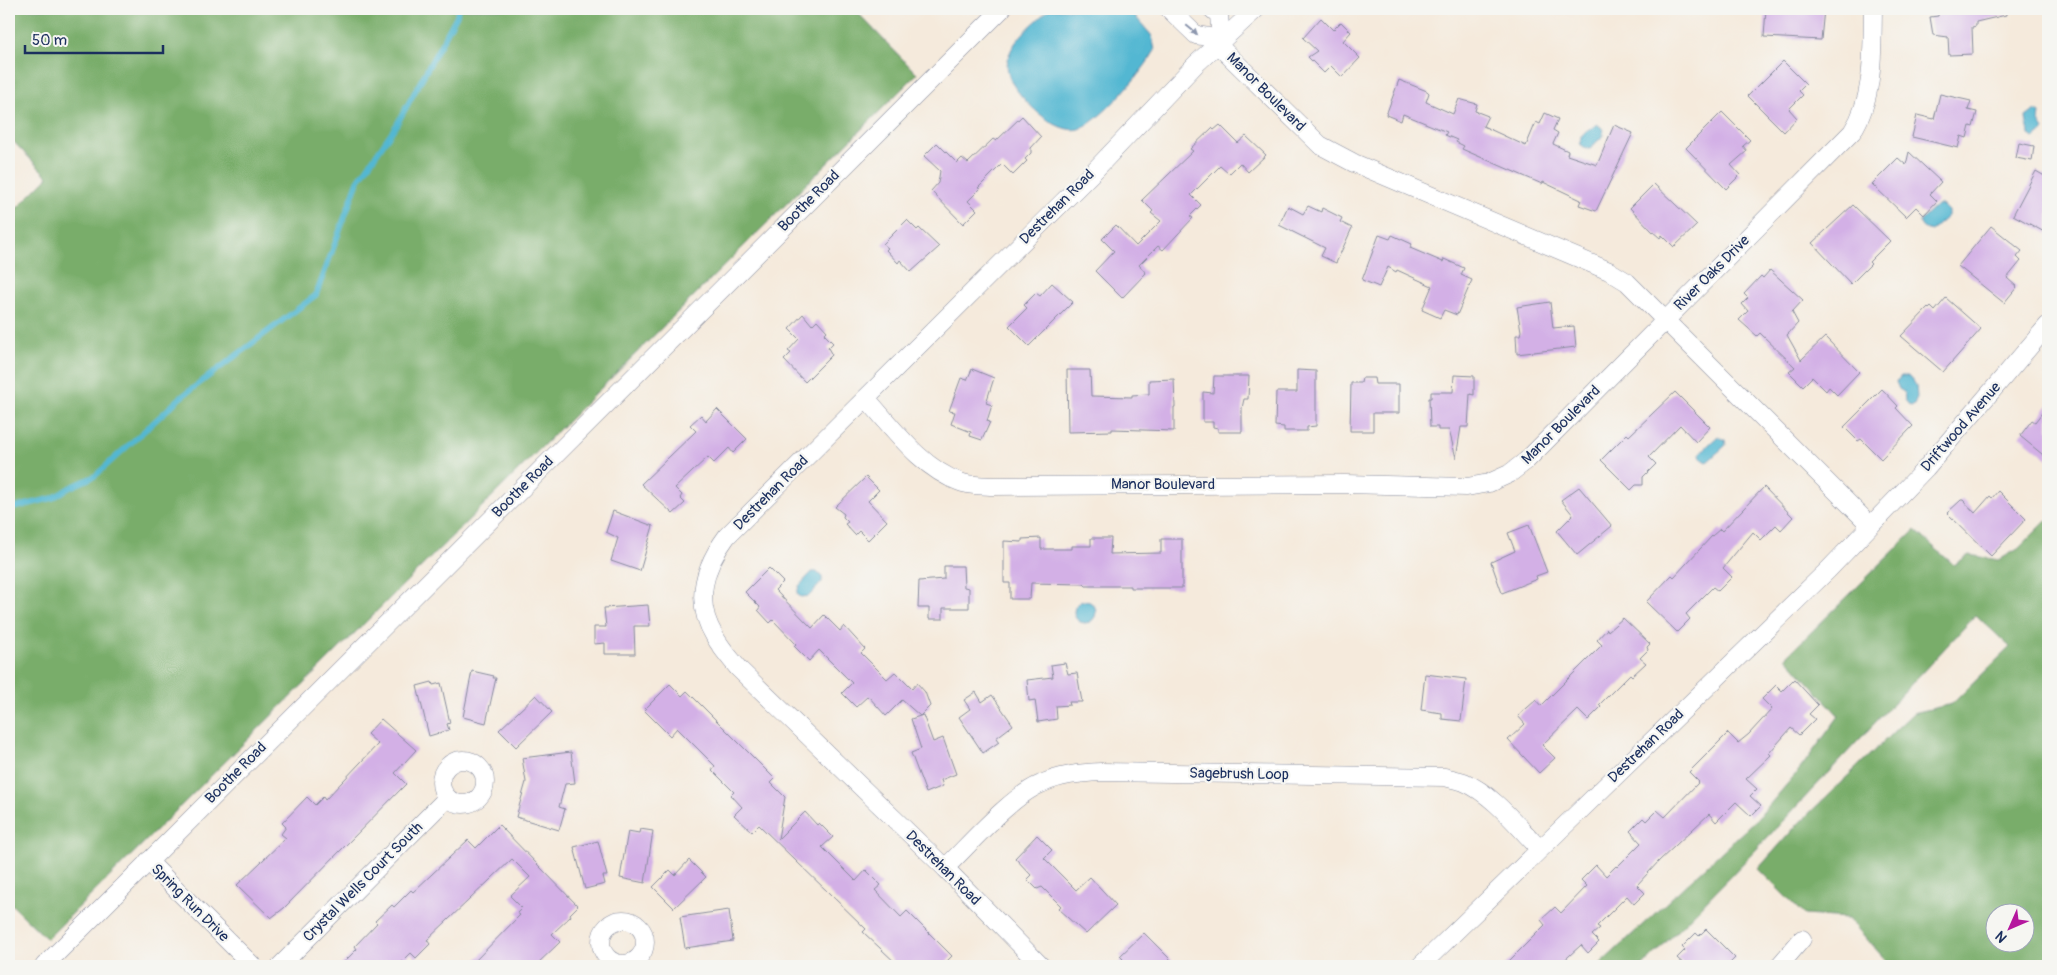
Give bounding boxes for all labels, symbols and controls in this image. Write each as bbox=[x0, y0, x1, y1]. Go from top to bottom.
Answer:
scale bar bbox=[25, 22, 162, 54]
one-way arrow bbox=[1185, 24, 1198, 35]
text: 50 m bbox=[32, 31, 67, 50]
street label: Manor Boulevard bbox=[1223, 49, 1309, 135]
street label: Boothe Road bbox=[774, 166, 844, 236]
street label: Destrehan Road bbox=[1016, 166, 1098, 248]
street label: River Oaks Drive bbox=[1670, 231, 1754, 315]
street label: Driftwood Avenue bbox=[1917, 378, 2005, 476]
street label: Manor Boulevard bbox=[1518, 382, 1604, 468]
street label: Boothe Road bbox=[488, 452, 558, 522]
street label: Destrehan Road bbox=[730, 452, 812, 534]
street label: Manor Boulevard bbox=[1111, 475, 1215, 494]
street label: Destrehan Road bbox=[1604, 705, 1688, 787]
street label: Boothe Road bbox=[201, 738, 271, 808]
street label: Sagebrush Loop bbox=[1189, 764, 1289, 784]
street label: Crystal Wells Court South bbox=[299, 818, 427, 946]
street label: Destrehan Road bbox=[902, 827, 984, 909]
street label: Spring Run Drive bbox=[147, 860, 234, 947]
north arrow bbox=[1984, 902, 2034, 952]
text: N bbox=[1992, 927, 2011, 946]

